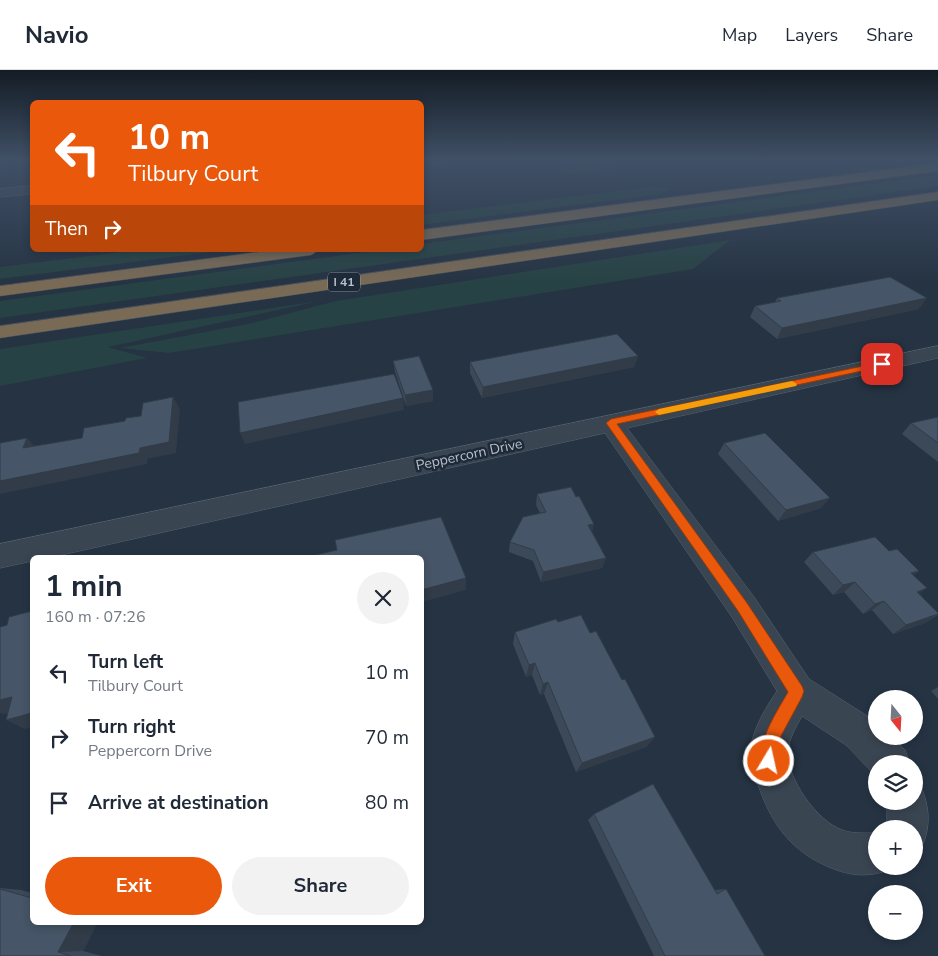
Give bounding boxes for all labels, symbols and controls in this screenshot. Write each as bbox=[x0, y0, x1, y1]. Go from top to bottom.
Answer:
text: Navio bbox=[25, 19, 89, 51]
text: Map bbox=[722, 23, 757, 47]
text: Layers bbox=[785, 23, 838, 47]
text: Share bbox=[866, 23, 913, 47]
text: 10 m bbox=[128, 114, 210, 161]
icon: left bbox=[45, 120, 110, 185]
text: Tilbury Court bbox=[128, 159, 258, 189]
icon: right bbox=[98, 215, 126, 243]
text: Then bbox=[45, 216, 88, 242]
road number: I 41 bbox=[328, 272, 360, 292]
pin bbox=[861, 343, 903, 385]
icon: arrive bbox=[868, 350, 896, 378]
street label: Peppercorn Drive bbox=[414, 434, 524, 475]
text: 1 min bbox=[45, 566, 123, 607]
button: close bbox=[357, 572, 409, 624]
text: 160 m · 07:26 bbox=[45, 606, 146, 628]
text: Turn left bbox=[88, 649, 163, 675]
icon: left bbox=[45, 659, 73, 687]
text: 10 m bbox=[365, 660, 409, 686]
text: Tilbury Court bbox=[88, 675, 183, 697]
north arrow bbox=[868, 690, 922, 745]
map controls bbox=[868, 690, 923, 940]
text: Turn right bbox=[88, 714, 175, 740]
icon: right bbox=[45, 724, 73, 752]
text: 70 m bbox=[365, 725, 409, 751]
position arrow bbox=[742, 734, 794, 786]
text: Peppercorn Drive bbox=[88, 740, 212, 762]
button: layers bbox=[868, 755, 923, 810]
icon: arrive bbox=[45, 789, 73, 817]
text: Arrive at destination bbox=[88, 790, 269, 816]
text: 80 m bbox=[365, 790, 409, 816]
button: + bbox=[868, 820, 923, 875]
button: Exit bbox=[45, 857, 222, 915]
button: Share bbox=[232, 857, 409, 915]
button: − bbox=[868, 885, 923, 940]

